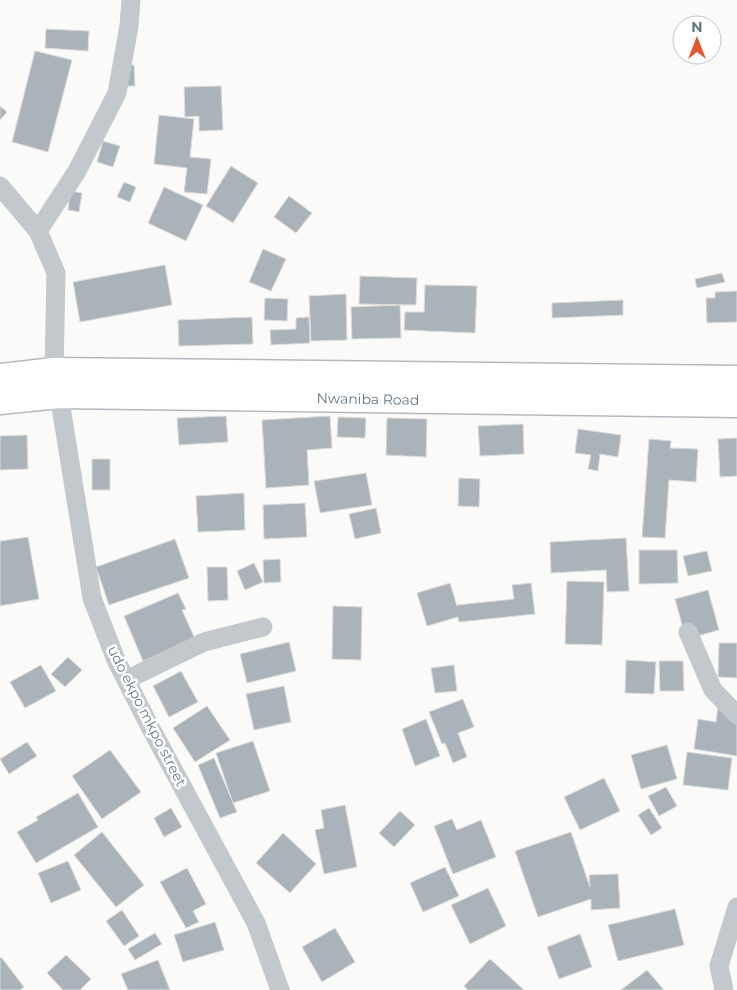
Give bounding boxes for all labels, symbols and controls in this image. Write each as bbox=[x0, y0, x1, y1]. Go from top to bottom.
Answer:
north arrow bbox=[672, 15, 722, 65]
text: N bbox=[691, 18, 703, 36]
street label: Nwaniba Road bbox=[316, 389, 420, 409]
street label: udo ekpo mkpo street bbox=[104, 643, 190, 790]

